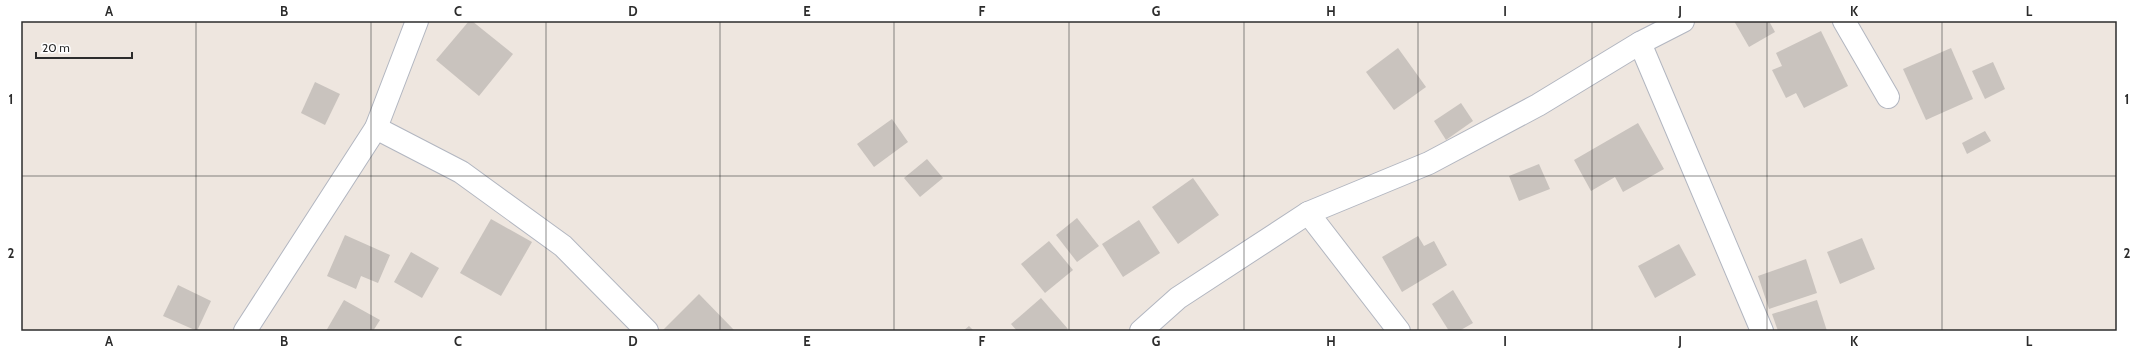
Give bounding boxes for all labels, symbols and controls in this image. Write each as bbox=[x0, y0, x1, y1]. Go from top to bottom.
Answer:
text: A bbox=[105, 3, 114, 19]
text: B bbox=[280, 3, 288, 19]
text: C bbox=[454, 3, 462, 19]
text: D bbox=[628, 3, 638, 19]
text: E bbox=[803, 3, 811, 19]
text: F bbox=[979, 3, 986, 19]
text: G bbox=[1152, 3, 1161, 19]
text: H bbox=[1326, 3, 1336, 19]
text: I bbox=[1503, 3, 1507, 19]
text: J bbox=[1677, 3, 1682, 19]
text: K bbox=[1850, 3, 1859, 19]
text: L bbox=[2026, 3, 2033, 19]
scale bar bbox=[36, 34, 132, 60]
text: 20 m bbox=[42, 40, 70, 55]
text: 1 bbox=[9, 91, 13, 107]
text: 1 bbox=[2125, 91, 2129, 107]
text: 2 bbox=[8, 245, 15, 261]
text: 2 bbox=[2124, 245, 2131, 261]
text: A bbox=[105, 333, 114, 349]
text: B bbox=[280, 333, 288, 349]
text: C bbox=[454, 333, 462, 349]
text: D bbox=[628, 333, 638, 349]
text: E bbox=[803, 333, 811, 349]
text: F bbox=[979, 333, 986, 349]
text: G bbox=[1152, 333, 1161, 349]
text: H bbox=[1326, 333, 1336, 349]
text: I bbox=[1503, 333, 1507, 349]
text: J bbox=[1677, 333, 1682, 349]
text: K bbox=[1850, 333, 1859, 349]
text: L bbox=[2026, 333, 2033, 349]

